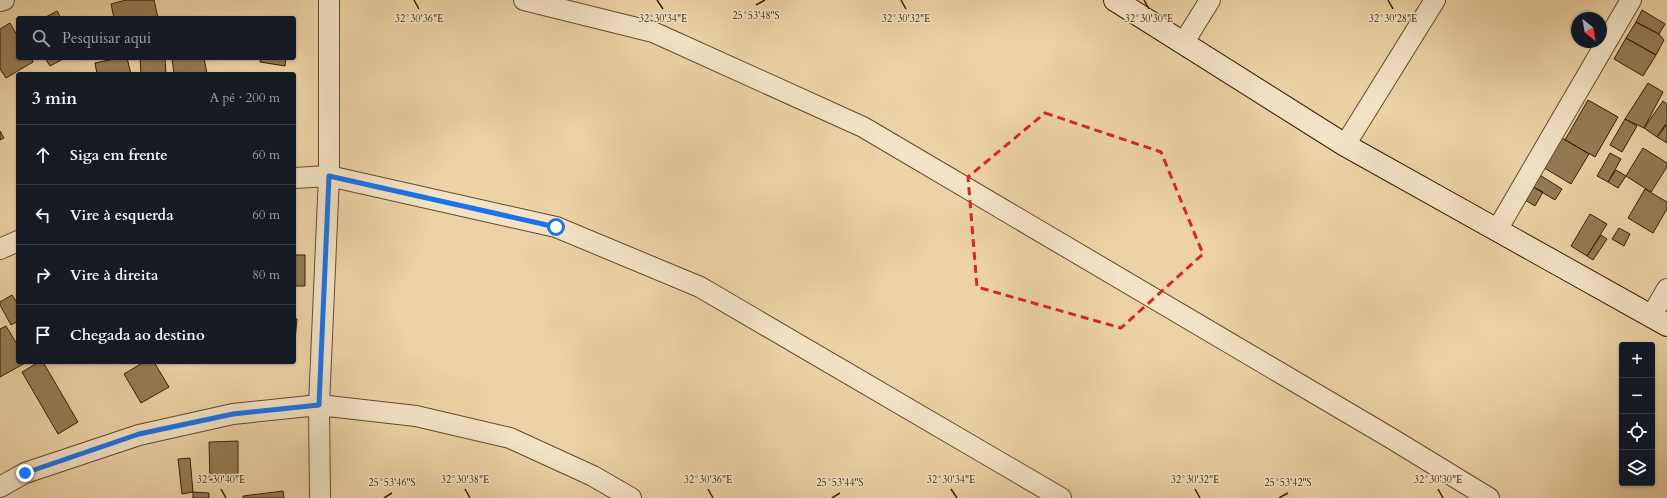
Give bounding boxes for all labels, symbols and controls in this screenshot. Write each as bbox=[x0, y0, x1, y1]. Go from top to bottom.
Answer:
text: 25°53'48"S bbox=[732, 9, 780, 23]
text: 32°30'36"E bbox=[395, 12, 443, 26]
text: 32°30'34"E bbox=[639, 12, 687, 26]
text: 32°30'32"E bbox=[882, 12, 930, 26]
text: 32°30'30"E bbox=[1125, 12, 1173, 26]
text: 32°30'28"E bbox=[1369, 12, 1417, 26]
north arrow bbox=[1571, 12, 1607, 48]
search box bbox=[16, 16, 296, 60]
icon: search bbox=[30, 27, 52, 49]
text: Pesquisar aqui bbox=[62, 28, 151, 48]
text: 3 min bbox=[32, 87, 77, 110]
text: A pé · 200 m bbox=[210, 89, 280, 107]
icon: ahead bbox=[32, 144, 54, 166]
text: Siga em frente bbox=[70, 145, 168, 165]
text: 60 m bbox=[252, 146, 280, 164]
icon: left bbox=[32, 204, 54, 226]
text: Vire à esquerda bbox=[70, 205, 174, 225]
text: 60 m bbox=[252, 206, 280, 224]
route start bbox=[547, 218, 565, 236]
icon: right bbox=[32, 264, 54, 286]
text: Vire à direita bbox=[70, 265, 158, 285]
text: 80 m bbox=[252, 266, 280, 284]
icon: arrive bbox=[32, 324, 54, 346]
text: Chegada ao destino bbox=[70, 325, 205, 345]
map controls bbox=[1619, 342, 1655, 486]
button: + bbox=[1619, 342, 1655, 378]
button: − bbox=[1619, 378, 1655, 414]
button: locate bbox=[1619, 414, 1655, 450]
button: layers bbox=[1619, 450, 1655, 486]
route end bbox=[16, 464, 34, 482]
text: 32°30'40"E bbox=[197, 473, 245, 487]
text: 32°30'38"E bbox=[441, 473, 489, 487]
text: 32°30'36"E bbox=[684, 473, 732, 487]
text: 32°30'34"E bbox=[927, 473, 975, 487]
text: 32°30'32"E bbox=[1171, 473, 1219, 487]
text: 32°30'30"E bbox=[1414, 473, 1462, 487]
text: 25°53'46"S bbox=[368, 476, 416, 490]
text: 25°53'44"S bbox=[816, 476, 864, 490]
text: 25°53'42"S bbox=[1264, 476, 1312, 490]

